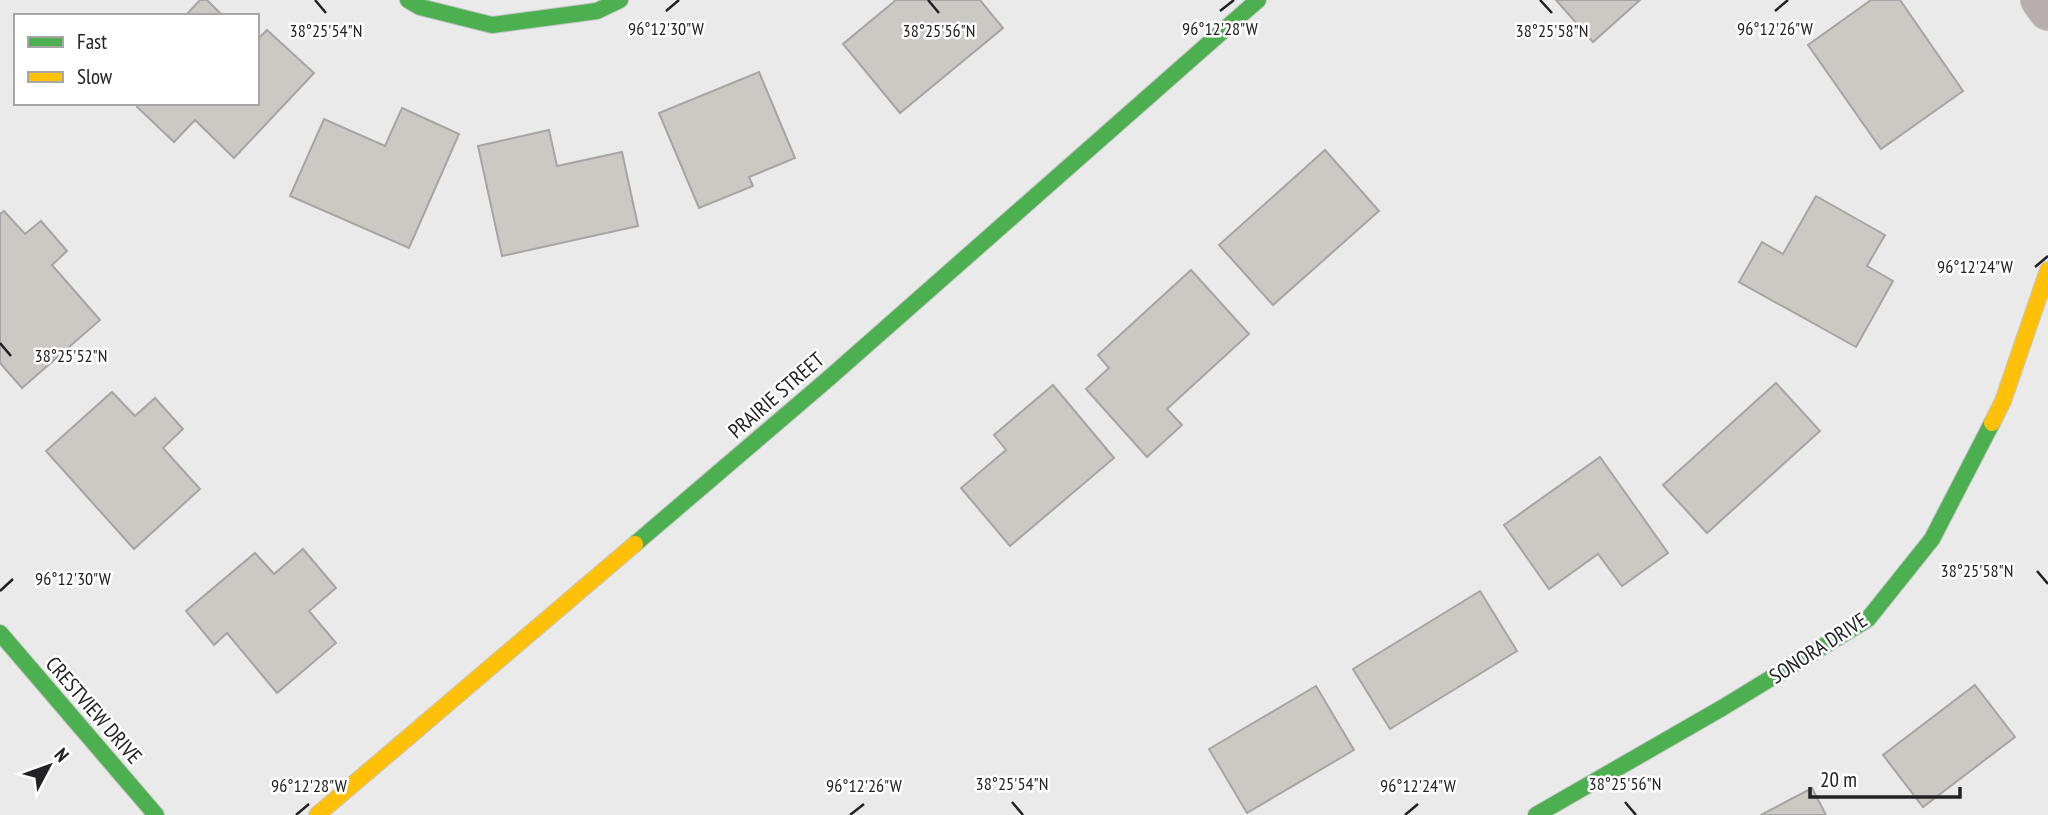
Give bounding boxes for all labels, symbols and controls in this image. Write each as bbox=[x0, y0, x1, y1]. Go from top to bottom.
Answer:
legend bbox=[14, 14, 259, 105]
text: 96°12'30"W bbox=[628, 17, 704, 40]
text: 96°12'28"W bbox=[1182, 17, 1258, 40]
text: 96°12'26"W bbox=[1737, 17, 1813, 40]
text: 38°25'54"N bbox=[290, 19, 362, 42]
text: 38°25'56"N bbox=[903, 19, 975, 42]
text: 38°25'58"N bbox=[1516, 19, 1588, 42]
text: Fast bbox=[77, 28, 107, 55]
text: Slow bbox=[77, 63, 113, 90]
text: 96°12'24"W bbox=[1937, 255, 2013, 278]
text: 38°25'52"N bbox=[35, 344, 107, 367]
street label: PRAIRIE STREET bbox=[723, 346, 830, 444]
text: 38°25'58"N bbox=[1941, 559, 2013, 582]
text: 96°12'30"W bbox=[35, 567, 111, 590]
street label: SONORA DRIVE bbox=[1764, 606, 1872, 690]
street label: CRESTVIEW DRIVE bbox=[40, 651, 148, 769]
north arrow bbox=[14, 731, 84, 801]
text: N bbox=[49, 743, 74, 767]
scale bar bbox=[1810, 756, 1960, 800]
text: 20 m bbox=[1820, 766, 1857, 793]
text: 38°25'54"N bbox=[976, 772, 1048, 795]
text: 38°25'56"N bbox=[1589, 772, 1661, 795]
text: 96°12'28"W bbox=[271, 774, 347, 797]
text: 96°12'26"W bbox=[826, 774, 902, 797]
text: 96°12'24"W bbox=[1380, 774, 1456, 797]

